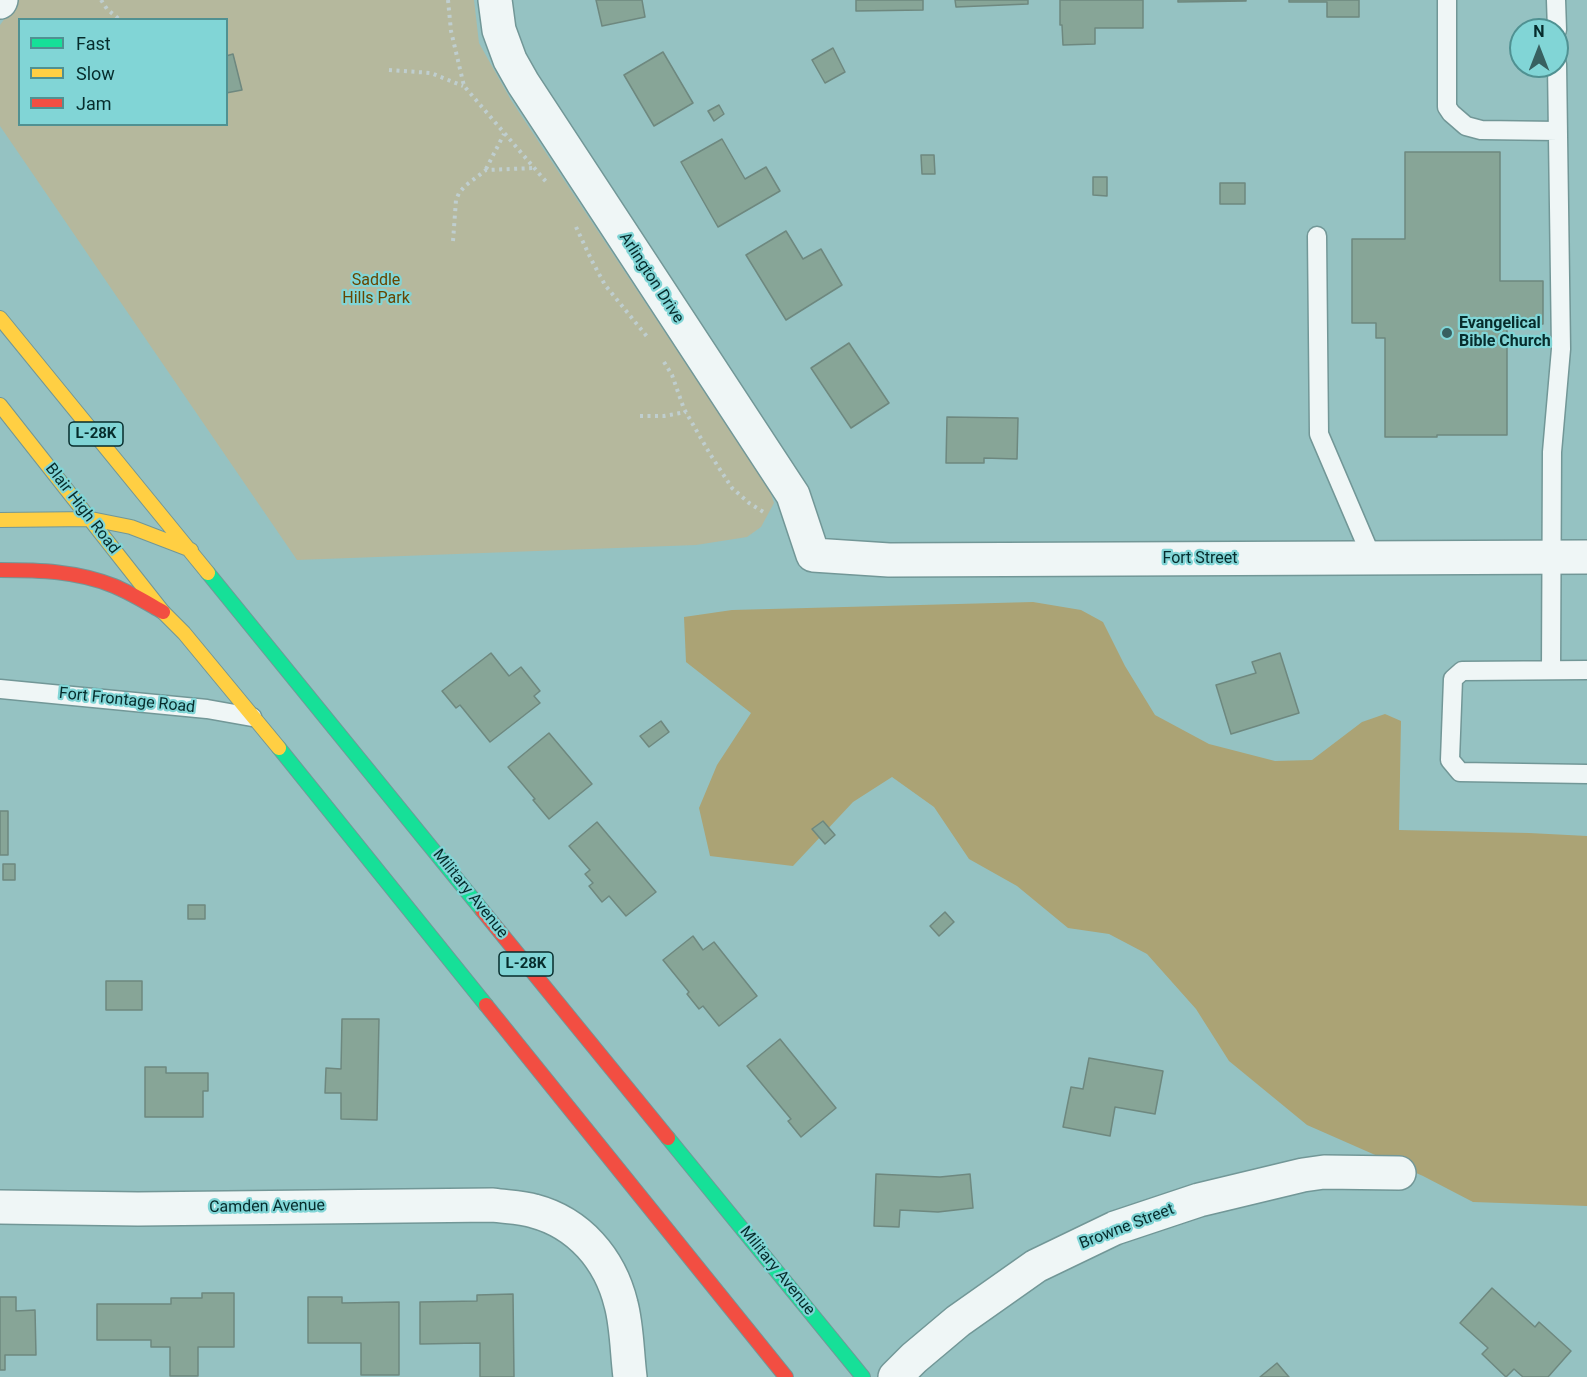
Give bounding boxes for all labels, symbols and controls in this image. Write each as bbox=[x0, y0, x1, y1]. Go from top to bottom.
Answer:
legend bbox=[18, 18, 228, 126]
north arrow bbox=[1509, 18, 1569, 78]
text: N bbox=[1533, 22, 1545, 41]
text: Fast bbox=[76, 33, 111, 54]
text: Slow bbox=[76, 63, 115, 84]
text: Jam bbox=[76, 93, 112, 114]
street label: Arlington Drive bbox=[615, 229, 687, 327]
park label: Saddle Hills Park bbox=[342, 271, 410, 309]
place label: Evangelical Bible Church bbox=[1459, 314, 1551, 352]
marker: Evangelical Bible Church bbox=[1440, 326, 1454, 340]
road number: L-28K bbox=[69, 422, 123, 446]
street label: Blair High Road bbox=[41, 460, 123, 558]
street label: Fort Street bbox=[1162, 549, 1238, 569]
street label: Fort Frontage Road bbox=[58, 684, 196, 718]
street label: Military Avenue bbox=[428, 846, 512, 942]
road number: L-28K bbox=[499, 952, 553, 976]
street label: Camden Avenue bbox=[209, 1196, 325, 1218]
street label: Browne Street bbox=[1077, 1200, 1177, 1254]
street label: Military Avenue bbox=[735, 1223, 819, 1319]

